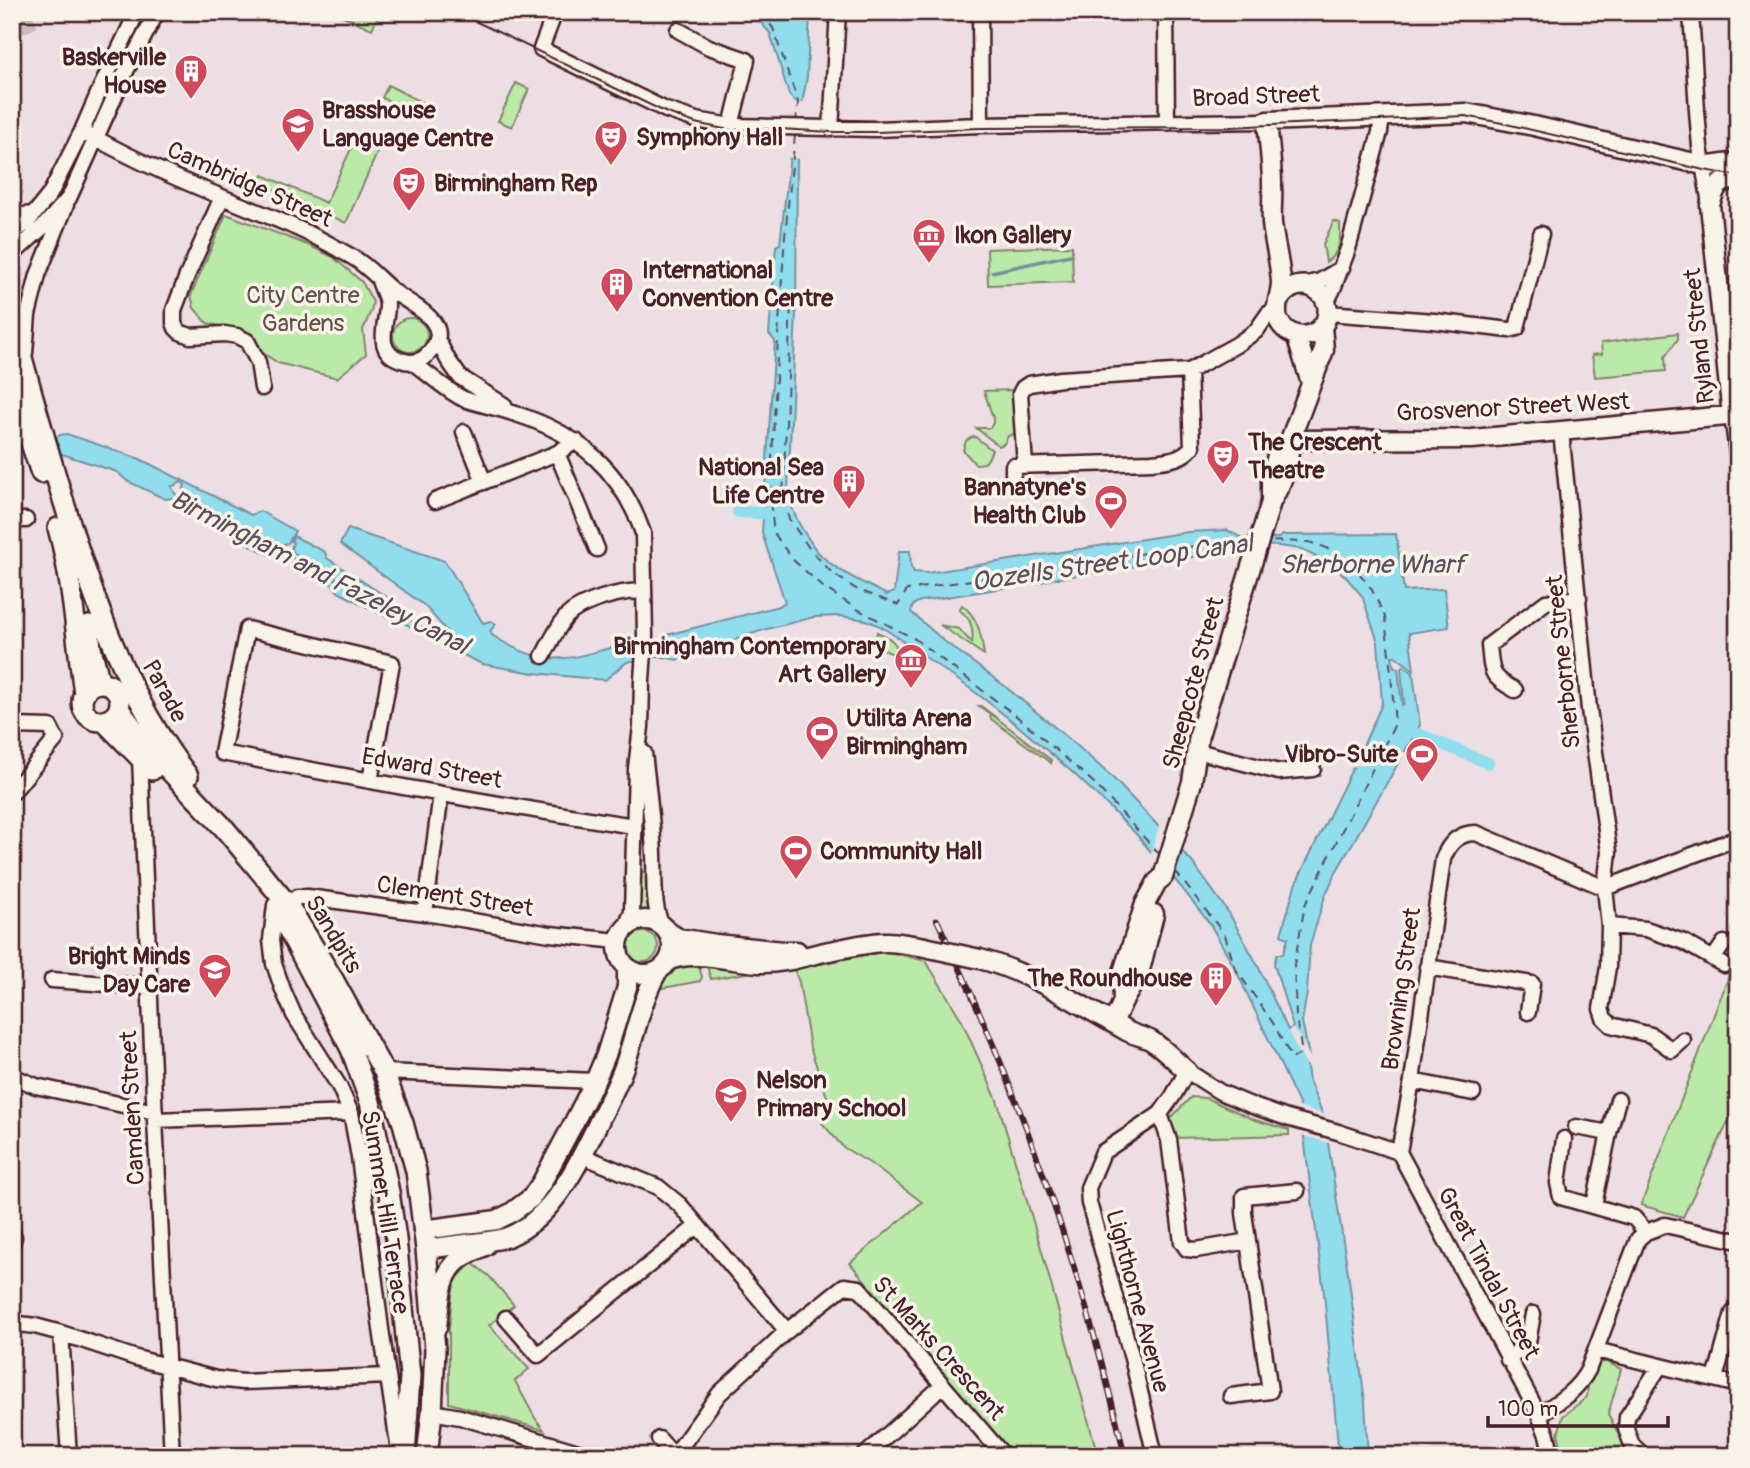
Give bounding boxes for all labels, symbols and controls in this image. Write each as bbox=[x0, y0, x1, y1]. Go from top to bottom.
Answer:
place label: Baskerville House bbox=[62, 43, 167, 100]
building icon: Baskerville House bbox=[172, 52, 210, 101]
street label: Broad Street bbox=[1192, 80, 1321, 113]
place label: Brasshouse Language Centre bbox=[322, 96, 494, 153]
school or university icon: Brasshouse Language Centre bbox=[279, 105, 317, 154]
theatre icon: Symphony Hall bbox=[592, 118, 630, 167]
place label: Symphony Hall bbox=[636, 123, 783, 152]
street label: Cambridge Street bbox=[163, 135, 337, 234]
theatre icon: Birmingham Rep bbox=[390, 164, 428, 213]
place label: Birmingham Rep bbox=[434, 169, 598, 198]
museum icon: Ikon Gallery bbox=[910, 216, 948, 265]
place label: Ikon Gallery bbox=[954, 221, 1072, 250]
place label: International Convention Centre bbox=[642, 256, 834, 313]
building icon: International Convention Centre bbox=[598, 265, 636, 314]
street label: Ryland Street bbox=[1678, 267, 1721, 405]
park label: City Centre Gardens bbox=[246, 281, 360, 338]
street label: Grosvenor Street West bbox=[1396, 387, 1631, 428]
place label: The Crescent Theatre bbox=[1247, 428, 1383, 485]
theatre icon: The Crescent Theatre bbox=[1204, 437, 1242, 486]
place label: National Sea Life Centre bbox=[698, 453, 825, 510]
building icon: National Sea Life Centre bbox=[830, 462, 868, 511]
place label: Bannatyne's Health Club bbox=[964, 473, 1086, 530]
sports icon: Bannatyne's Health Club bbox=[1092, 482, 1130, 531]
water label: Birmingham and Fazeley Canal bbox=[165, 484, 476, 663]
water label: Oozells Street Loop Canal bbox=[969, 527, 1258, 599]
water label: Sherborne Wharf bbox=[1280, 549, 1469, 581]
street label: Sherborne Street bbox=[1540, 573, 1587, 750]
street label: Sheepcote Street bbox=[1157, 594, 1230, 772]
place label: Birmingham Contemporary Art Gallery bbox=[613, 632, 887, 689]
museum icon: Birmingham Contemporary Art Gallery bbox=[892, 641, 930, 690]
street label: Parade bbox=[136, 655, 194, 728]
place label: Utilita Arena Birmingham bbox=[846, 704, 972, 761]
sports icon: Utilita Arena Birmingham bbox=[803, 713, 841, 762]
sports icon: Vibro-Suite bbox=[1403, 735, 1441, 784]
place label: Vibro-Suite bbox=[1285, 740, 1399, 769]
street label: Edward Street bbox=[360, 742, 505, 795]
sports icon: Community Hall bbox=[777, 832, 815, 881]
place label: Community Hall bbox=[820, 837, 982, 866]
street label: Clement Street bbox=[375, 870, 536, 923]
street label: Sandpits bbox=[299, 890, 368, 979]
street label: Browning Street bbox=[1376, 905, 1427, 1072]
place label: Bright Minds Day Care bbox=[68, 942, 191, 999]
school or university icon: Bright Minds Day Care bbox=[196, 951, 234, 1000]
building icon: The Roundhouse bbox=[1197, 959, 1235, 1008]
place label: The Roundhouse bbox=[1026, 964, 1193, 993]
street label: Camden Street bbox=[114, 1030, 151, 1186]
place label: Nelson Primary School bbox=[756, 1066, 906, 1123]
school or university icon: Nelson Primary School bbox=[712, 1075, 750, 1124]
street label: Summer Hill Terrace bbox=[355, 1108, 416, 1316]
street label: Great Tindal Street bbox=[1431, 1182, 1546, 1365]
street label: Lighthorne Avenue bbox=[1099, 1206, 1176, 1396]
street label: St Marks Crescent bbox=[866, 1270, 1011, 1427]
scale bar bbox=[1488, 1384, 1668, 1428]
text: 100 m bbox=[1498, 1396, 1558, 1423]

